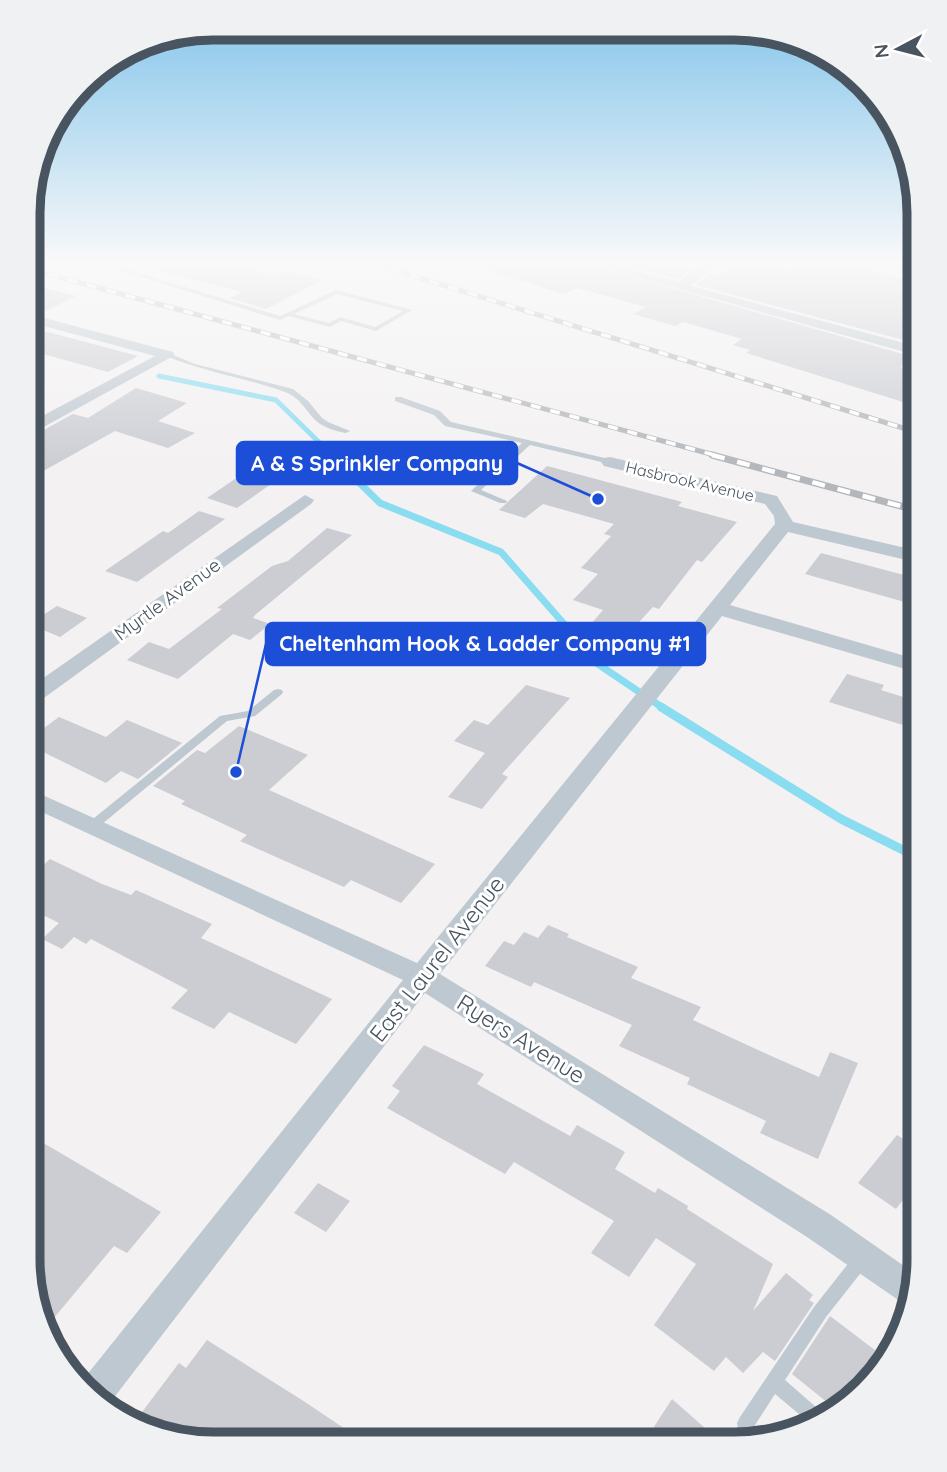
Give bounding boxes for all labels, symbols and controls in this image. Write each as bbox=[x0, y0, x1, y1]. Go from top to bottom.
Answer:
north arrow bbox=[863, 14, 933, 84]
text: N bbox=[868, 43, 894, 59]
callout: A & S Sprinkler Company bbox=[237, 442, 517, 484]
text: A & S Sprinkler Company bbox=[251, 450, 503, 476]
street label: Hasbrook Avenue bbox=[624, 456, 756, 506]
street label: Myrtle Avenue bbox=[109, 552, 225, 646]
callout: Cheltenham Hook & Ladder Company #1 bbox=[266, 623, 705, 665]
text: Cheltenham Hook & Ladder Company #1 bbox=[279, 630, 691, 656]
street label: East Laurel Avenue bbox=[363, 870, 510, 1047]
street label: Ryers Avenue bbox=[452, 988, 591, 1090]

